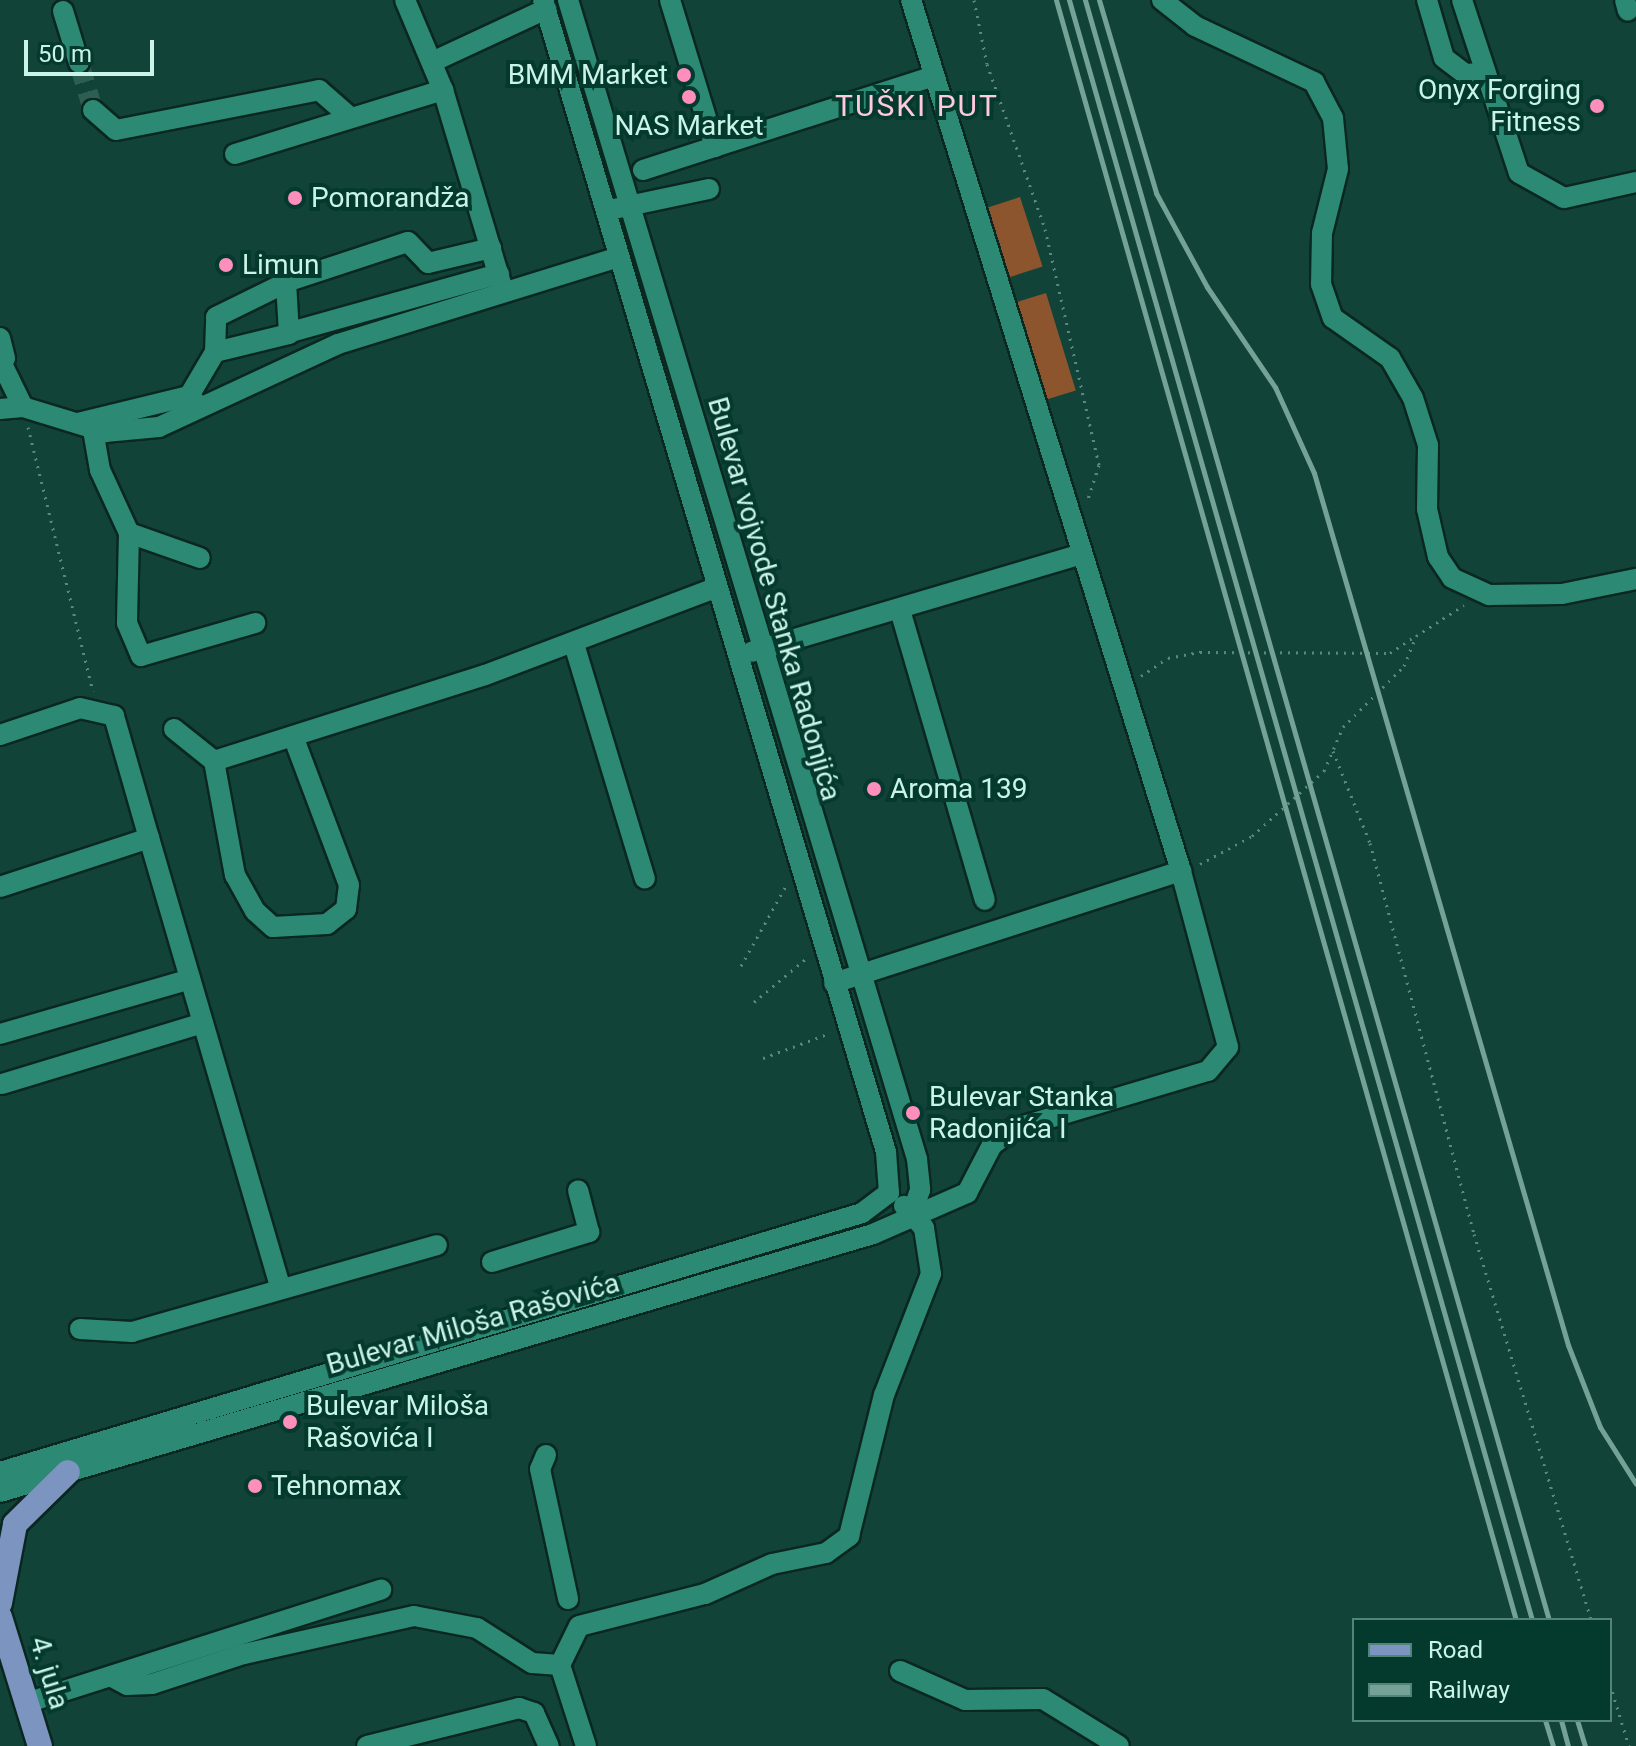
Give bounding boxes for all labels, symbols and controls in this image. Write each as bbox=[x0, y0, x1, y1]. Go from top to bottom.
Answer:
scale bar bbox=[28, 24, 158, 74]
text: 50 m bbox=[38, 40, 92, 68]
place label: BMM Market bbox=[508, 58, 668, 92]
marker: BMM Market bbox=[675, 66, 693, 84]
place label: Onyx Forging Fitness bbox=[1418, 73, 1581, 139]
marker: NAS Market bbox=[680, 88, 698, 106]
district label: TUŠKI PUT bbox=[835, 88, 999, 124]
marker: Onyx Forging Fitness bbox=[1588, 97, 1606, 115]
place label: NAS Market bbox=[614, 109, 764, 143]
place label: Pomorandža bbox=[311, 181, 470, 215]
marker: Pomorandža bbox=[286, 189, 304, 207]
place label: Limun bbox=[242, 248, 319, 282]
marker: Limun bbox=[217, 256, 235, 274]
street label: Bulevar vojvode Stanka Radonjića bbox=[700, 393, 848, 805]
place label: Aroma 139 bbox=[890, 772, 1027, 806]
marker: Aroma 139 bbox=[865, 780, 883, 798]
place label: Bulevar Stanka Radonjića I bbox=[929, 1080, 1114, 1146]
marker: Bulevar Stanka Radonjića I bbox=[904, 1104, 922, 1122]
street label: Bulevar Miloša Rašovića bbox=[323, 1266, 623, 1382]
place label: Bulevar Miloša Rašovića I bbox=[306, 1389, 489, 1455]
marker: Bulevar Miloša Rašovića I bbox=[281, 1413, 299, 1431]
place label: Tehnomax bbox=[271, 1469, 402, 1503]
marker: Tehnomax bbox=[246, 1477, 264, 1495]
legend bbox=[1352, 1618, 1612, 1722]
street label: 4. jula bbox=[22, 1633, 76, 1713]
text: Road bbox=[1428, 1636, 1483, 1664]
text: Railway bbox=[1428, 1676, 1510, 1704]

